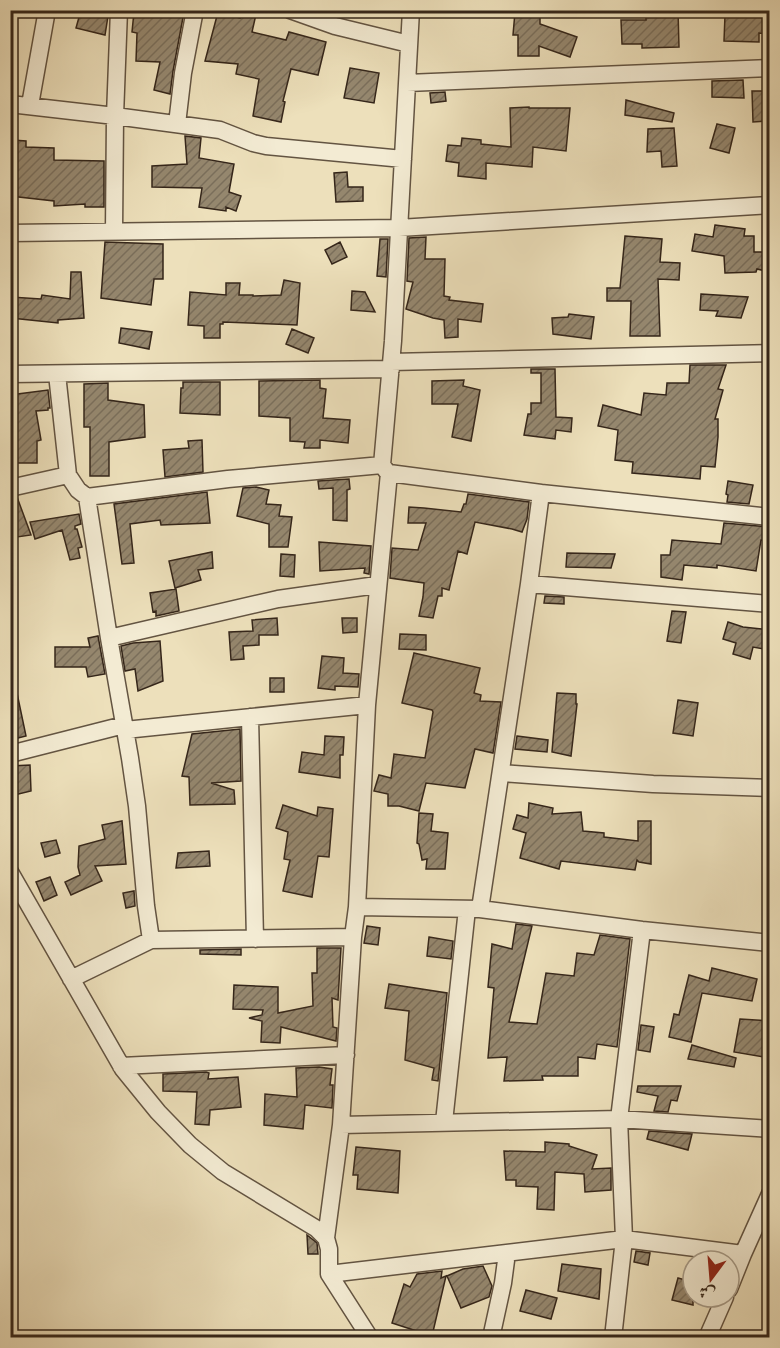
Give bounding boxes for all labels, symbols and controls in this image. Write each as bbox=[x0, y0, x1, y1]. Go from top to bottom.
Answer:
north arrow bbox=[681, 1249, 741, 1309]
text: ش bbox=[697, 1279, 718, 1304]

